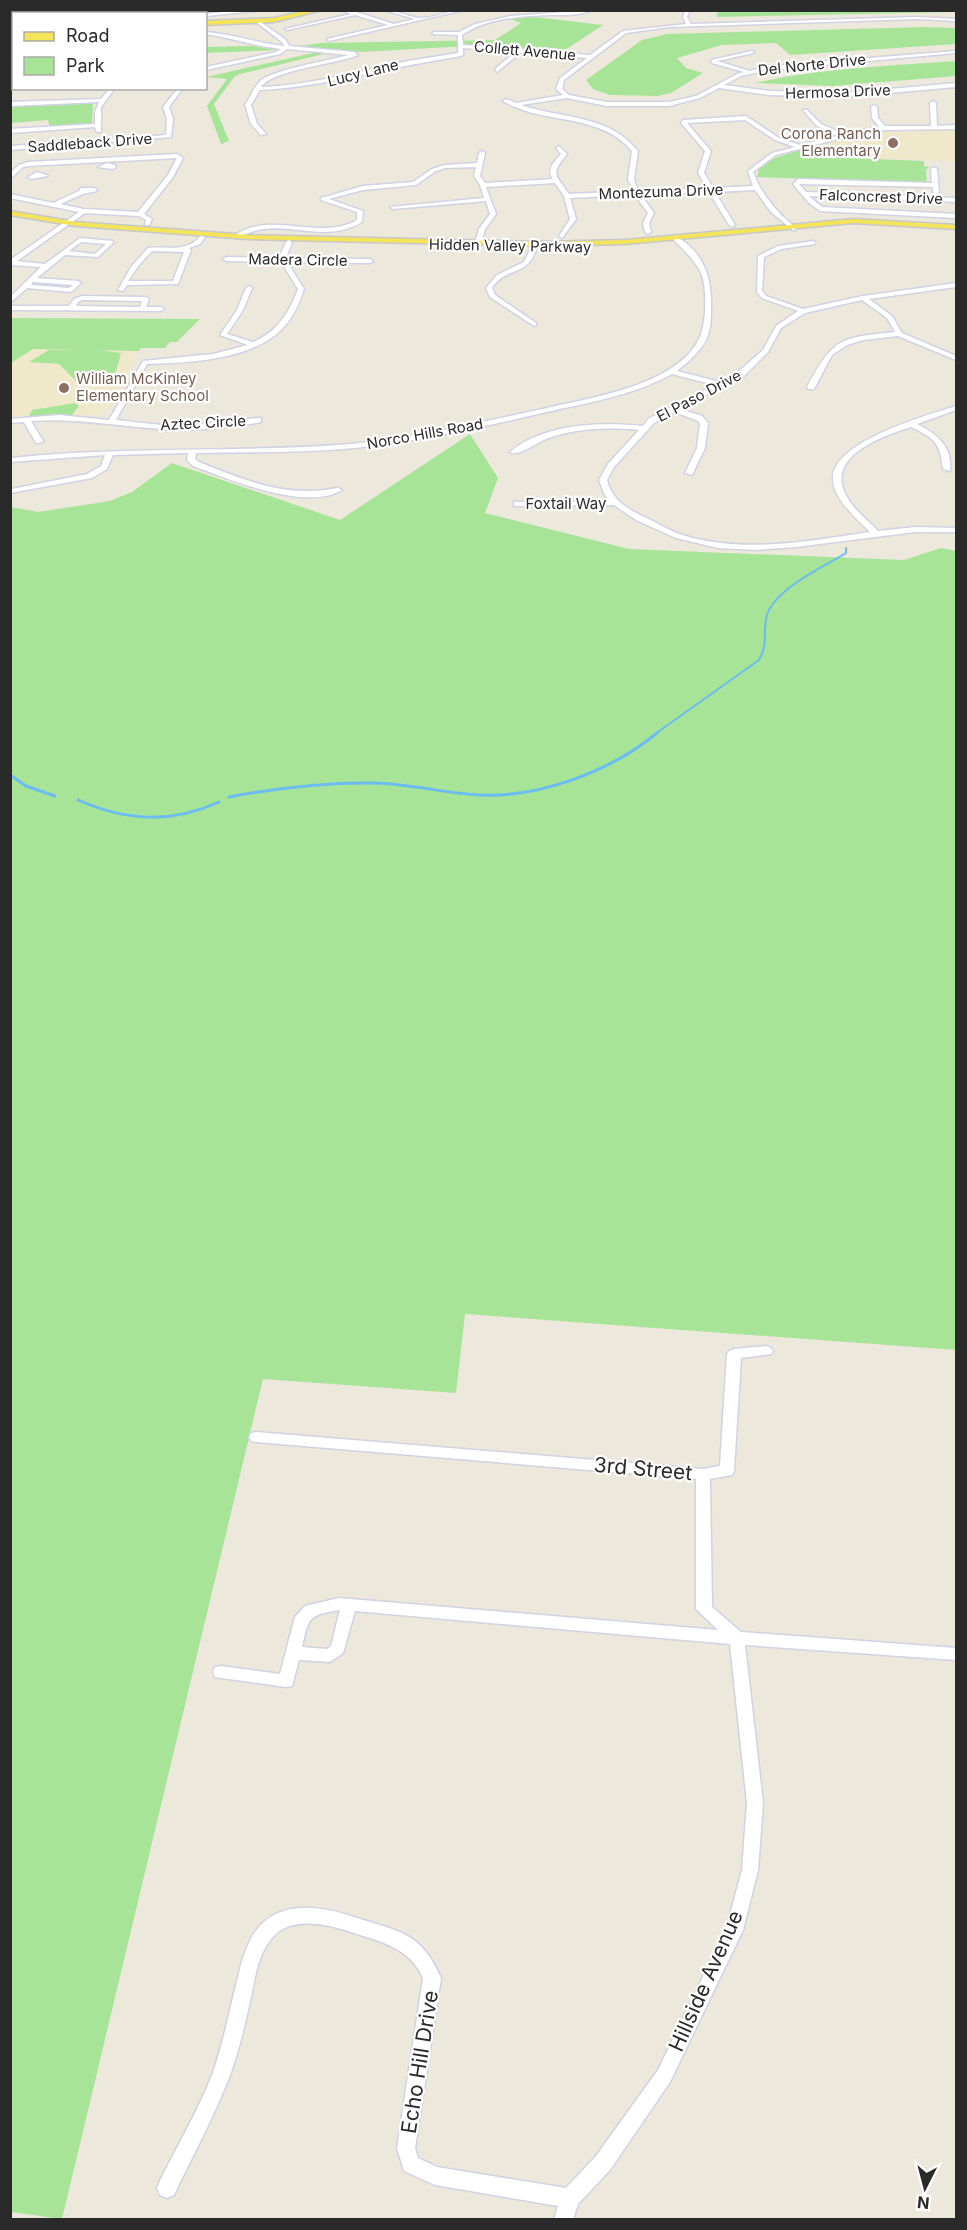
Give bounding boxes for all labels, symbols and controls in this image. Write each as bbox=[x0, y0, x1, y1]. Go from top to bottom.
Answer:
legend bbox=[12, 12, 207, 90]
text: Road bbox=[66, 25, 109, 46]
street label: Collett Avenue bbox=[473, 37, 577, 64]
street label: Del Norte Drive bbox=[757, 49, 867, 80]
street label: Lucy Lane bbox=[325, 54, 400, 91]
text: Park bbox=[66, 55, 105, 76]
street label: Hermosa Drive bbox=[785, 80, 891, 103]
place label: Corona Ranch Elementary bbox=[781, 124, 882, 160]
street label: Saddleback Drive bbox=[27, 129, 153, 156]
marker: Corona Ranch Elementary bbox=[886, 136, 900, 150]
street label: Montezuma Drive bbox=[598, 180, 724, 203]
street label: Falconcrest Drive bbox=[819, 185, 943, 208]
street label: Hidden Valley Parkway bbox=[429, 235, 592, 256]
street label: Madera Circle bbox=[248, 249, 348, 270]
street label: El Paso Drive bbox=[653, 365, 744, 426]
place label: William McKinley Elementary School bbox=[76, 369, 209, 405]
marker: William McKinley Elementary School bbox=[57, 381, 71, 395]
street label: Aztec Circle bbox=[160, 411, 246, 434]
street label: Norco Hills Road bbox=[365, 414, 485, 453]
street label: Foxtail Way bbox=[526, 494, 607, 513]
street label: 3rd Street bbox=[593, 1452, 693, 1485]
street label: Hillside Avenue bbox=[663, 1906, 748, 2055]
street label: Echo Hill Drive bbox=[396, 1989, 443, 2135]
north arrow bbox=[895, 2158, 955, 2218]
text: N bbox=[916, 2192, 931, 2214]

